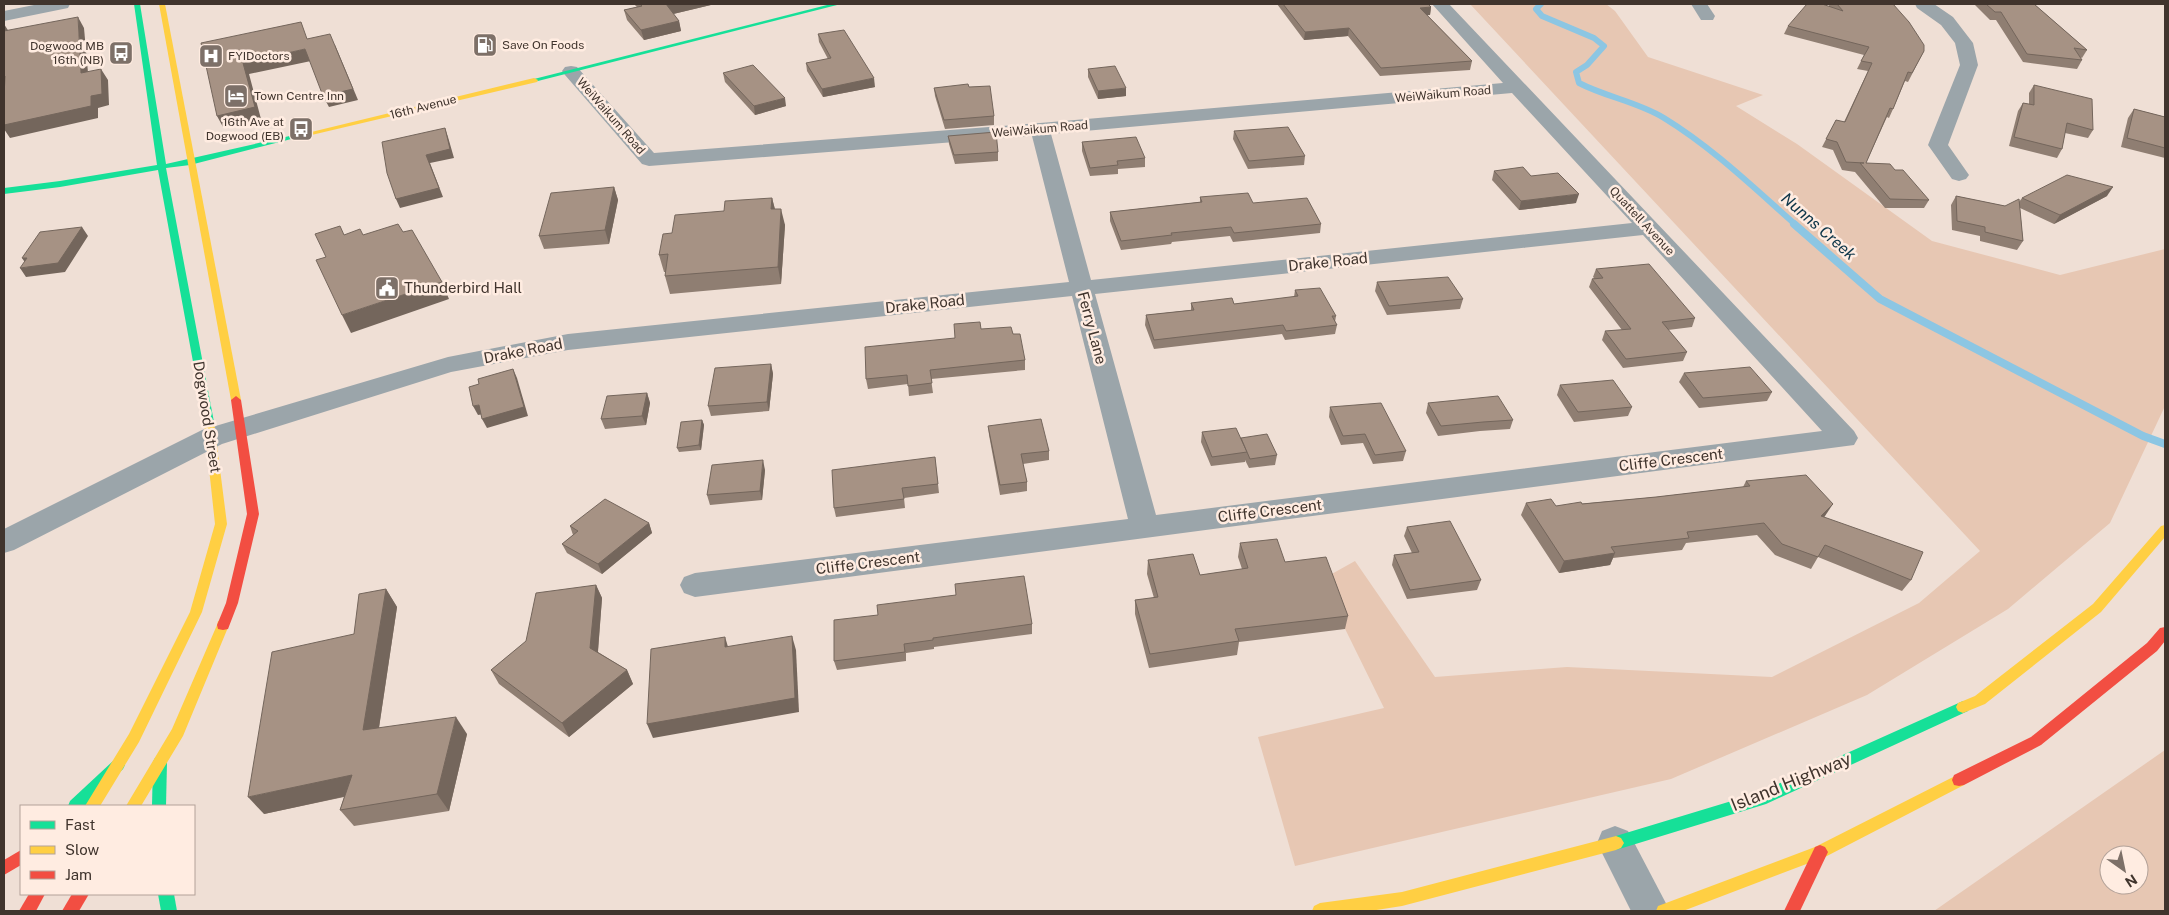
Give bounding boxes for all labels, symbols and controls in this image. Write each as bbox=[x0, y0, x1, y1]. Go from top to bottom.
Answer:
fuel station icon: Save On Foods bbox=[472, 32, 498, 58]
place label: Save On Foods bbox=[502, 38, 584, 52]
place label: Dogwood MB 16th (NB) bbox=[30, 39, 104, 67]
bus stop icon: Dogwood MB 16th (NB) bbox=[108, 40, 134, 66]
hospital icon: FYIDoctors bbox=[198, 43, 224, 69]
place label: FYIDoctors bbox=[228, 49, 289, 63]
street label: WeiWaikum Road bbox=[574, 75, 648, 157]
hotel icon: Town Centre Inn bbox=[223, 83, 249, 109]
street label: WeiWaikum Road bbox=[1394, 83, 1492, 105]
place label: Town Centre Inn bbox=[254, 89, 344, 103]
street label: 16th Avenue bbox=[388, 92, 458, 122]
place label: 16th Ave at Dogwood (EB) bbox=[206, 115, 284, 143]
bus stop icon: 16th Ave at Dogwood (EB) bbox=[288, 116, 314, 142]
street label: WeiWaikum Road bbox=[991, 118, 1089, 140]
street label: Quattell Avenue bbox=[1607, 184, 1678, 258]
water label: Nunns Creek bbox=[1777, 189, 1860, 264]
street label: Drake Road bbox=[1287, 249, 1369, 274]
public building icon: Thunderbird Hall bbox=[374, 275, 400, 301]
place label: Thunderbird Hall bbox=[404, 279, 522, 296]
street label: Ferry Lane bbox=[1075, 290, 1110, 366]
street label: Drake Road bbox=[884, 291, 966, 316]
street label: Drake Road bbox=[482, 335, 564, 366]
street label: Dogwood Street bbox=[190, 360, 225, 474]
street label: Cliffe Crescent bbox=[1618, 445, 1724, 474]
street label: Cliffe Crescent bbox=[1217, 496, 1323, 525]
street label: Cliffe Crescent bbox=[815, 548, 921, 577]
street label: Island Highway bbox=[1728, 748, 1854, 815]
legend bbox=[20, 805, 195, 895]
text: Fast bbox=[65, 816, 95, 833]
text: Slow bbox=[65, 841, 100, 858]
north arrow bbox=[2099, 845, 2149, 895]
text: Jam bbox=[65, 866, 92, 883]
text: N bbox=[2122, 871, 2140, 891]

